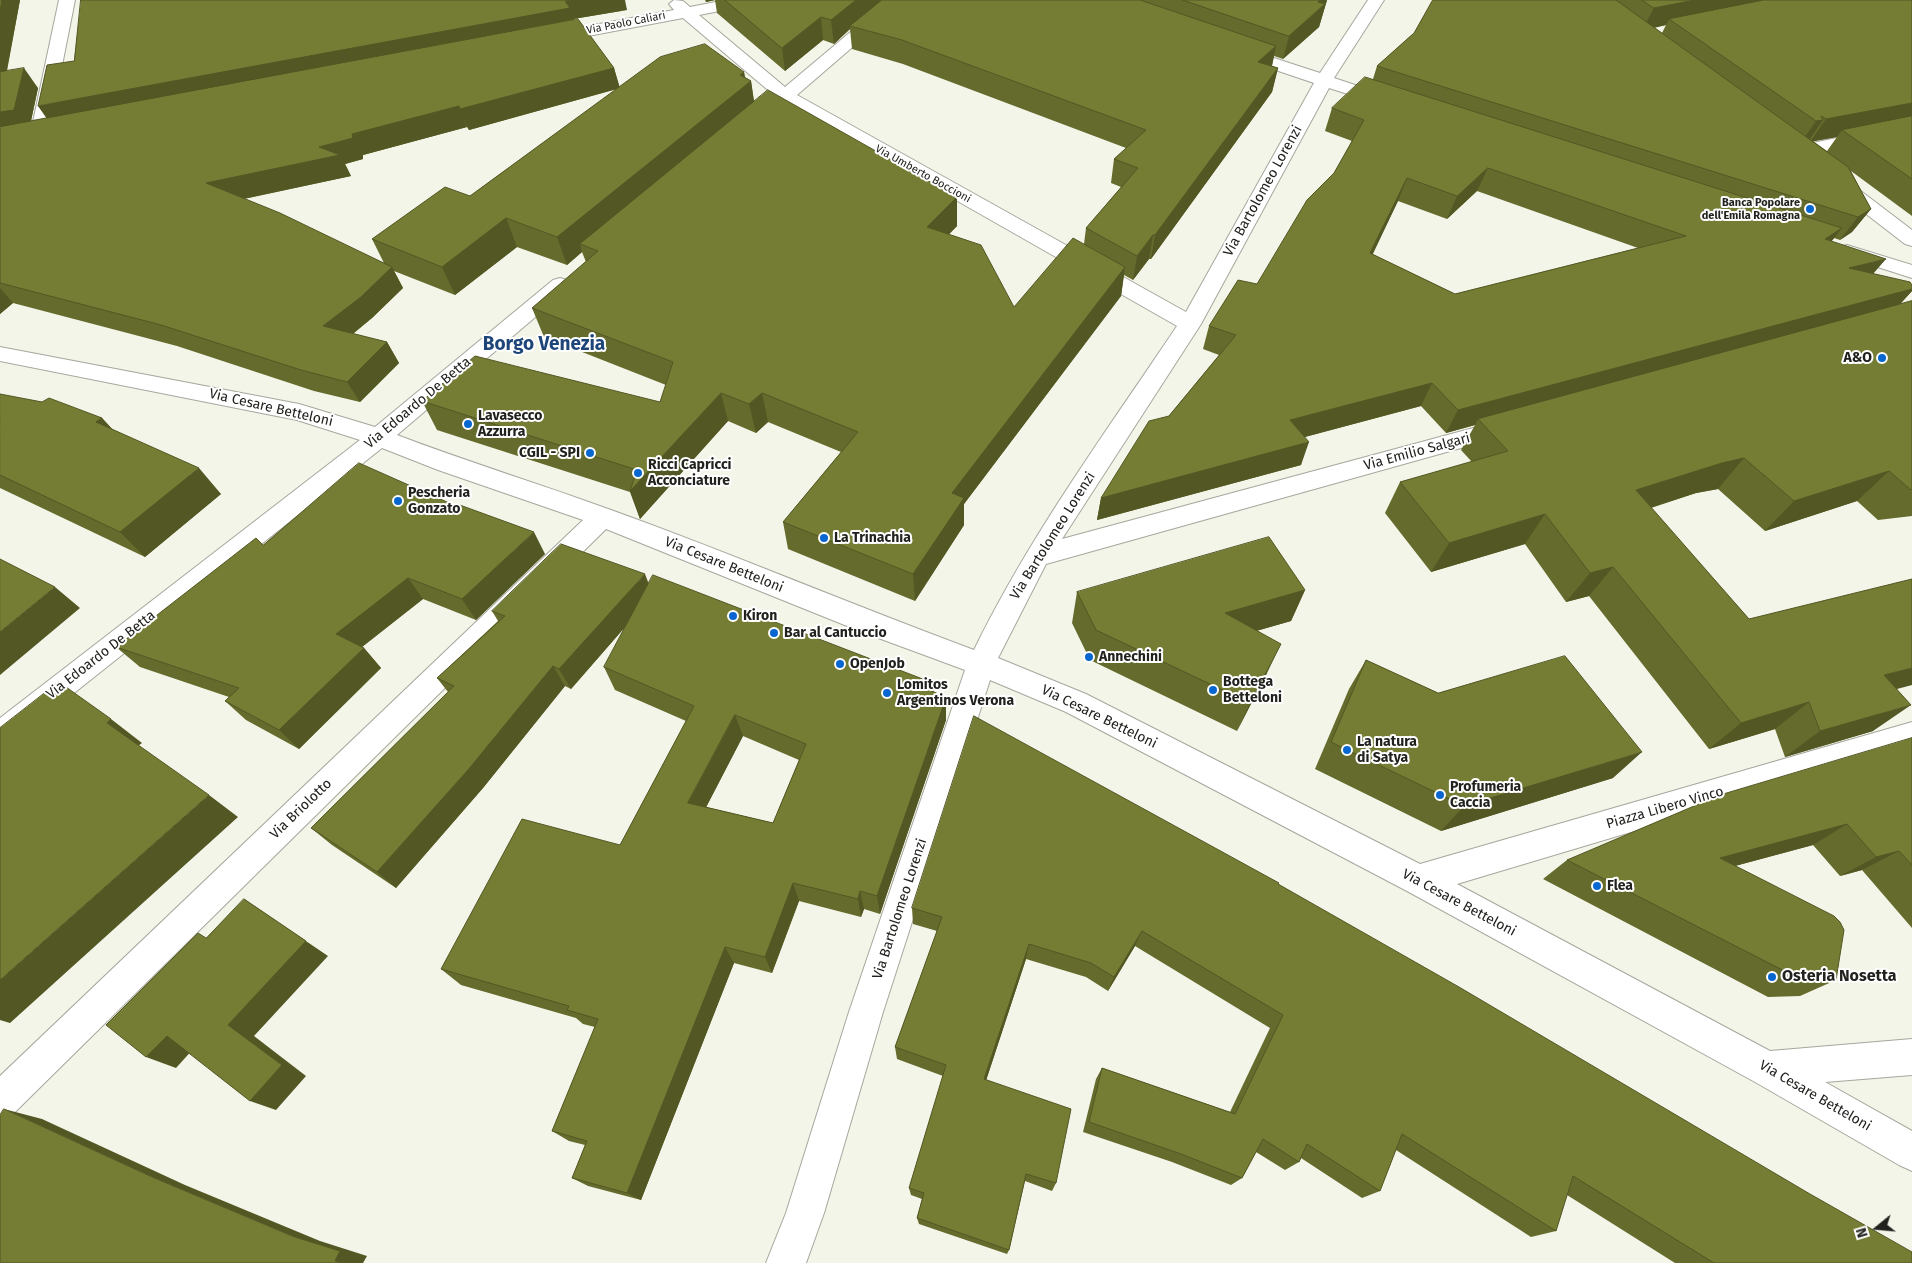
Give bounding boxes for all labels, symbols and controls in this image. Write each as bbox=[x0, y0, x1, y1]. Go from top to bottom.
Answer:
street label: Via Paolo Caliari bbox=[585, 9, 667, 37]
street label: Via Bartolomeo Lorenzi bbox=[1220, 123, 1306, 259]
street label: Via Umberto Boccioni bbox=[873, 142, 973, 206]
place label: Banca Popolare dell'Emila Romagna bbox=[1702, 196, 1800, 222]
marker: Banca Popolare dell'Emila Romagna bbox=[1804, 203, 1816, 215]
district label: Borgo Venezia bbox=[483, 334, 605, 356]
place label: A&O bbox=[1843, 350, 1872, 366]
marker: A&O bbox=[1876, 352, 1888, 364]
street label: Via Edoardo De Betta bbox=[361, 354, 475, 452]
street label: Via Cesare Betteloni bbox=[207, 386, 335, 430]
place label: Lavasecco Azzurra bbox=[478, 408, 542, 441]
marker: Lavasecco Azzurra bbox=[462, 418, 474, 430]
street label: Via Emilio Salgari bbox=[1362, 430, 1472, 474]
place label: CGIL - SPI bbox=[519, 445, 580, 461]
marker: CGIL - SPI bbox=[584, 447, 596, 459]
place label: Ricci Capricci Acconciature bbox=[648, 457, 732, 490]
marker: Ricci Capricci Acconciature bbox=[632, 467, 644, 479]
street label: Via Bartolomeo Lorenzi bbox=[1007, 469, 1099, 603]
place label: Pescheria Gonzato bbox=[408, 485, 470, 518]
marker: Pescheria Gonzato bbox=[392, 495, 404, 507]
place label: La Trinachia bbox=[834, 530, 911, 546]
marker: La Trinachia bbox=[818, 532, 830, 544]
street label: Via Cesare Betteloni bbox=[662, 533, 786, 597]
street label: Via Edoardo De Betta bbox=[43, 607, 159, 703]
place label: Kiron bbox=[743, 608, 777, 624]
marker: Kiron bbox=[727, 610, 739, 622]
place label: Bar al Cantuccio bbox=[784, 625, 887, 641]
marker: Bar al Cantuccio bbox=[768, 627, 780, 639]
place label: Annechini bbox=[1099, 649, 1162, 665]
marker: Annechini bbox=[1083, 651, 1095, 663]
place label: OpenJob bbox=[850, 656, 905, 672]
marker: OpenJob bbox=[834, 658, 846, 670]
place label: Bottega Betteloni bbox=[1223, 674, 1282, 706]
place label: Lomitos Argentinos Verona bbox=[897, 677, 1014, 710]
street label: Via Cesare Betteloni bbox=[1038, 682, 1160, 752]
marker: Bottega Betteloni bbox=[1207, 684, 1219, 696]
marker: Lomitos Argentinos Verona bbox=[881, 687, 893, 699]
place label: La natura di Satya bbox=[1357, 734, 1417, 766]
marker: La natura di Satya bbox=[1341, 744, 1353, 756]
street label: Via Briolotto bbox=[267, 775, 335, 843]
place label: Profumeria Caccia bbox=[1450, 779, 1521, 812]
street label: Piazza Libero Vinco bbox=[1604, 783, 1726, 833]
marker: Profumeria Caccia bbox=[1434, 789, 1446, 801]
street label: Via Bartolomeo Lorenzi bbox=[869, 836, 931, 982]
street label: Via Cesare Betteloni bbox=[1399, 866, 1519, 940]
place label: Flea bbox=[1607, 878, 1633, 894]
marker: Flea bbox=[1591, 880, 1603, 892]
place label: Osteria Nosetta bbox=[1782, 967, 1896, 987]
marker: Osteria Nosetta bbox=[1766, 971, 1778, 983]
street label: Via Cesare Betteloni bbox=[1756, 1057, 1874, 1135]
north arrow bbox=[1852, 1203, 1902, 1253]
text: N bbox=[1853, 1226, 1872, 1239]

